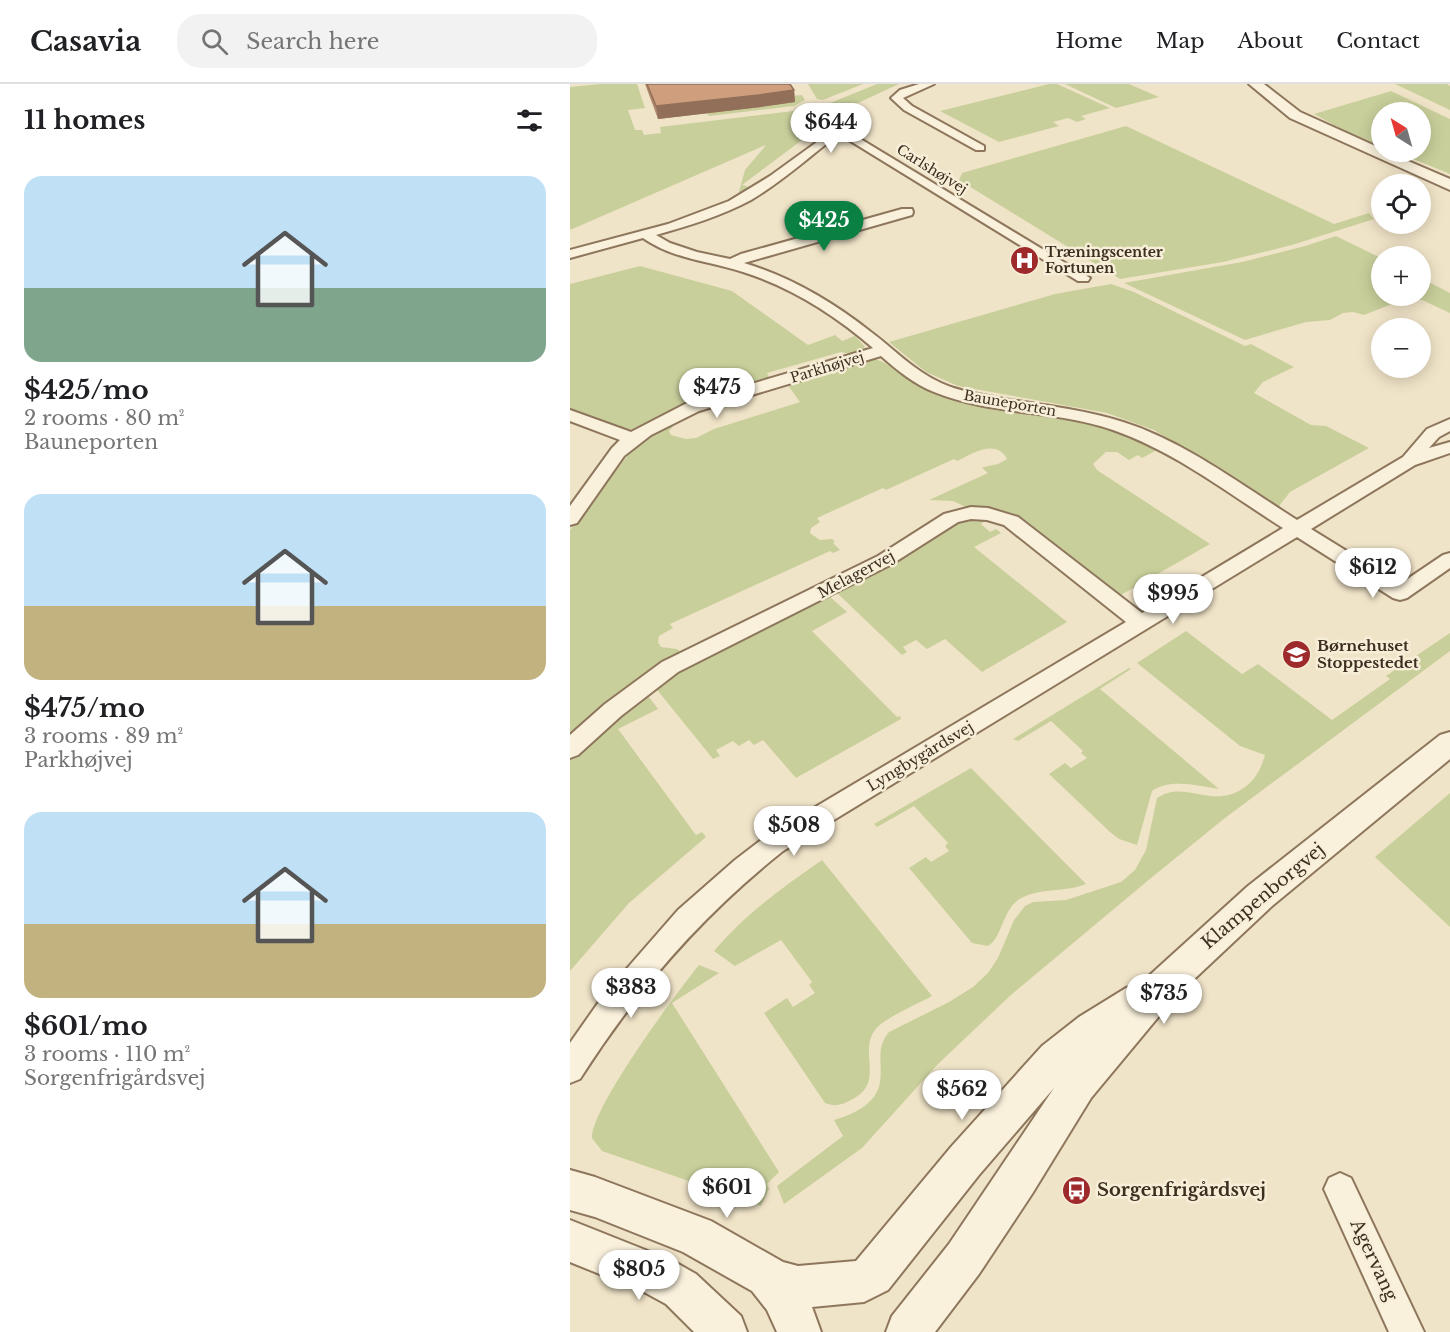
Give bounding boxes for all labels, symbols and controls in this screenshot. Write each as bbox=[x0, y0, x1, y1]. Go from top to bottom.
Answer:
search box bbox=[177, 14, 597, 68]
text: Casavia bbox=[30, 24, 141, 59]
icon: search bbox=[198, 25, 231, 58]
text: Search here bbox=[246, 28, 379, 55]
text: Home bbox=[1056, 28, 1123, 54]
text: Map bbox=[1156, 28, 1204, 54]
text: About bbox=[1237, 28, 1303, 54]
text: Contact bbox=[1336, 28, 1420, 54]
north arrow bbox=[1371, 102, 1431, 162]
map controls bbox=[1371, 102, 1431, 378]
pin: $644 bbox=[795, 103, 867, 154]
text: 11 homes bbox=[24, 104, 145, 136]
icon: filters bbox=[513, 104, 546, 137]
text: $644 bbox=[805, 110, 857, 134]
street label: Carlshøjvej bbox=[893, 140, 971, 198]
button: locate bbox=[1371, 174, 1431, 234]
pin: $425 bbox=[788, 201, 860, 252]
text: $425 bbox=[798, 208, 850, 232]
icon: home bbox=[231, 215, 339, 323]
place label: Træningscenter Fortunen bbox=[1045, 243, 1163, 277]
hospital icon: Træningscenter Fortunen bbox=[1008, 244, 1040, 276]
button: + bbox=[1371, 246, 1431, 306]
button: − bbox=[1371, 318, 1431, 378]
street label: Parkhøjvej bbox=[788, 347, 866, 387]
pin: $475 bbox=[681, 368, 753, 419]
text: $425/mo bbox=[24, 374, 149, 406]
text: $475 bbox=[693, 375, 741, 399]
street label: Bauneporten bbox=[962, 386, 1058, 420]
text: 2 rooms · 80 m² bbox=[24, 406, 185, 430]
text: Bauneporten bbox=[24, 430, 158, 454]
icon: home bbox=[231, 533, 339, 641]
street label: Melagervej bbox=[814, 546, 898, 602]
pin: $612 bbox=[1337, 548, 1409, 599]
text: $612 bbox=[1349, 555, 1397, 579]
pin: $995 bbox=[1137, 574, 1209, 625]
text: $995 bbox=[1147, 581, 1199, 605]
place label: Børnehuset Stoppestedet bbox=[1317, 636, 1419, 672]
school or university icon: Børnehuset Stoppestedet bbox=[1280, 638, 1312, 670]
text: $475/mo bbox=[24, 692, 145, 724]
street label: Lyngbygårdsvej bbox=[863, 717, 977, 795]
text: 3 rooms · 89 m² bbox=[24, 724, 183, 748]
text: Parkhøjvej bbox=[24, 748, 133, 772]
pin: $508 bbox=[758, 806, 830, 857]
text: $508 bbox=[768, 813, 820, 837]
street label: Klampenborgvej bbox=[1197, 838, 1329, 954]
icon: home bbox=[231, 851, 339, 959]
pin: $383 bbox=[595, 968, 667, 1019]
pin: $735 bbox=[1128, 974, 1200, 1025]
text: $383 bbox=[605, 975, 657, 999]
text: $735 bbox=[1140, 981, 1188, 1005]
text: $601/mo bbox=[24, 1010, 148, 1042]
text: 3 rooms · 110 m² bbox=[24, 1042, 190, 1066]
text: Sorgenfrigårdsvej bbox=[24, 1066, 205, 1090]
pin: $562 bbox=[926, 1070, 998, 1121]
text: $562 bbox=[936, 1077, 988, 1101]
pin: $601 bbox=[691, 1168, 763, 1219]
bus stop icon: Sorgenfrigårdsvej bbox=[1060, 1174, 1092, 1206]
text: $601 bbox=[702, 1175, 752, 1199]
place label: Sorgenfrigårdsvej bbox=[1097, 1179, 1266, 1201]
street label: Agervang bbox=[1345, 1215, 1403, 1304]
pin: $805 bbox=[603, 1250, 675, 1301]
text: $805 bbox=[613, 1257, 665, 1281]

